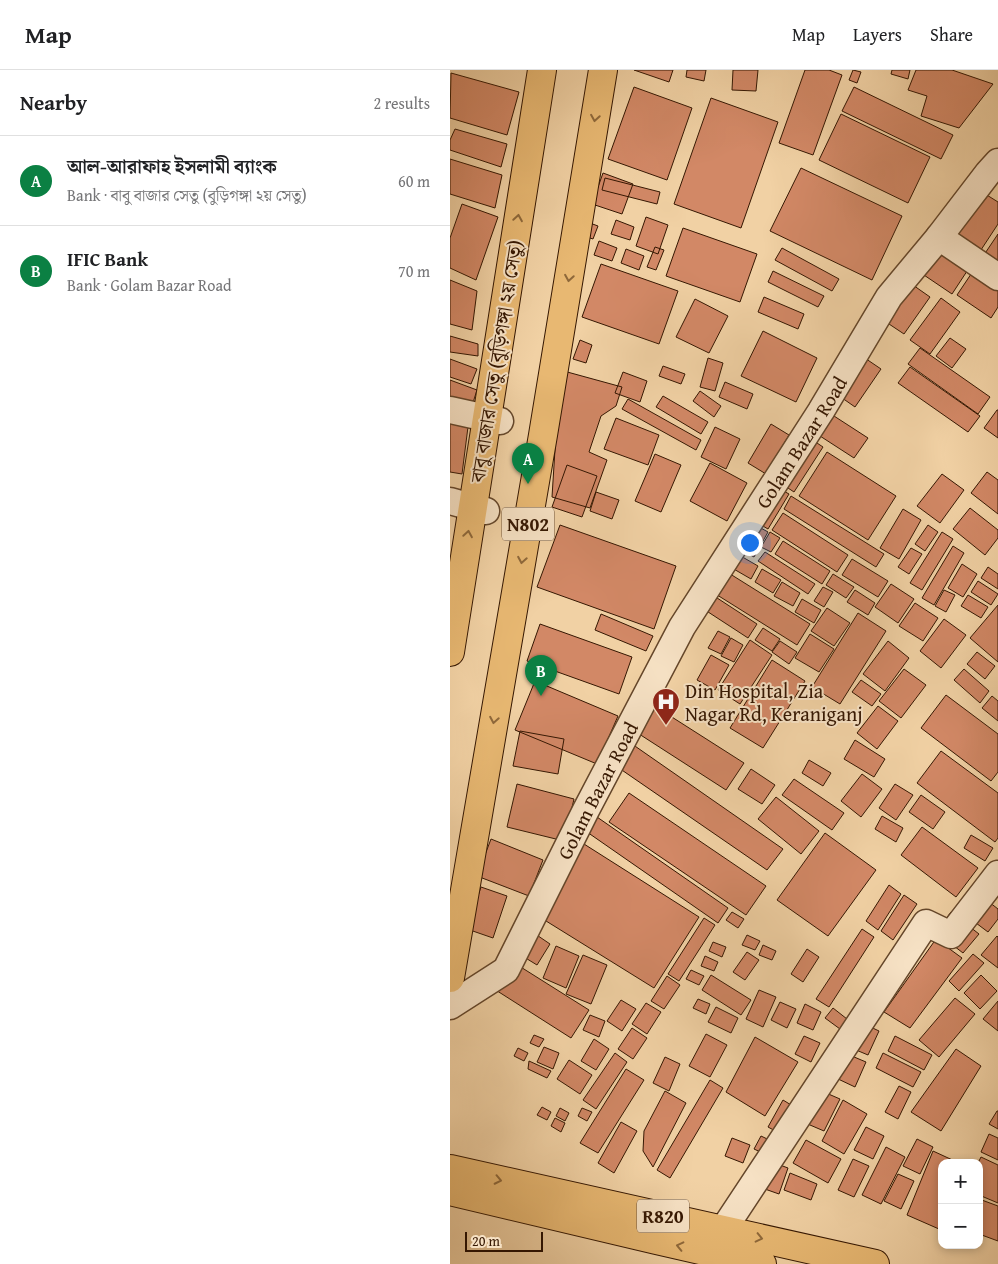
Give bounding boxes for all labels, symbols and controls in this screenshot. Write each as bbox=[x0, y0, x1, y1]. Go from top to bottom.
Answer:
text: Map bbox=[25, 17, 72, 52]
text: Map bbox=[792, 21, 825, 48]
text: Layers bbox=[853, 21, 902, 48]
text: Share bbox=[930, 21, 973, 48]
text: Nearby bbox=[20, 87, 87, 118]
text: 2 results bbox=[373, 91, 430, 115]
one-way arrow bbox=[590, 114, 600, 122]
text: আল-আরাফাহ ইসলামী ব্যাংক bbox=[67, 152, 277, 180]
text: A bbox=[31, 169, 41, 193]
text: 60 m bbox=[398, 169, 430, 193]
text: Bank · বাবু বাজার সেতু (বুড়িগঙ্গা ২য় সেতু) bbox=[67, 183, 307, 207]
one-way arrow bbox=[513, 214, 523, 223]
street label: বাবু বাজার সেতু (বুড়িগঙ্গা ২য় সেতু) bbox=[462, 238, 530, 485]
text: IFIC Bank bbox=[67, 245, 148, 273]
text: B bbox=[31, 259, 41, 283]
text: 70 m bbox=[398, 259, 430, 283]
text: Bank · Golam Bazar Road bbox=[67, 273, 231, 297]
one-way arrow bbox=[564, 274, 574, 283]
street label: Golam Bazar Road bbox=[748, 370, 853, 514]
pin: A bbox=[512, 443, 544, 484]
road number: N802 bbox=[502, 508, 554, 540]
one-way arrow bbox=[463, 530, 473, 539]
your location bbox=[737, 530, 763, 556]
one-way arrow bbox=[517, 555, 527, 564]
pin: B bbox=[525, 655, 557, 696]
place label: Din Hospital, Zia Nagar Rd, Keraniganj bbox=[685, 676, 863, 728]
hospital icon: Din Hospital, Zia Nagar Rd, Keraniganj bbox=[651, 687, 681, 726]
one-way arrow bbox=[490, 715, 500, 724]
street label: Golam Bazar Road bbox=[549, 716, 645, 864]
map controls bbox=[938, 1159, 983, 1249]
button: + bbox=[938, 1159, 983, 1204]
one-way arrow bbox=[493, 1174, 502, 1185]
road number: R820 bbox=[637, 1200, 689, 1232]
button: − bbox=[938, 1204, 983, 1249]
scale bar bbox=[465, 1229, 542, 1252]
text: 20 m bbox=[472, 1231, 500, 1251]
one-way arrow bbox=[754, 1232, 763, 1243]
one-way arrow bbox=[676, 1241, 685, 1252]

